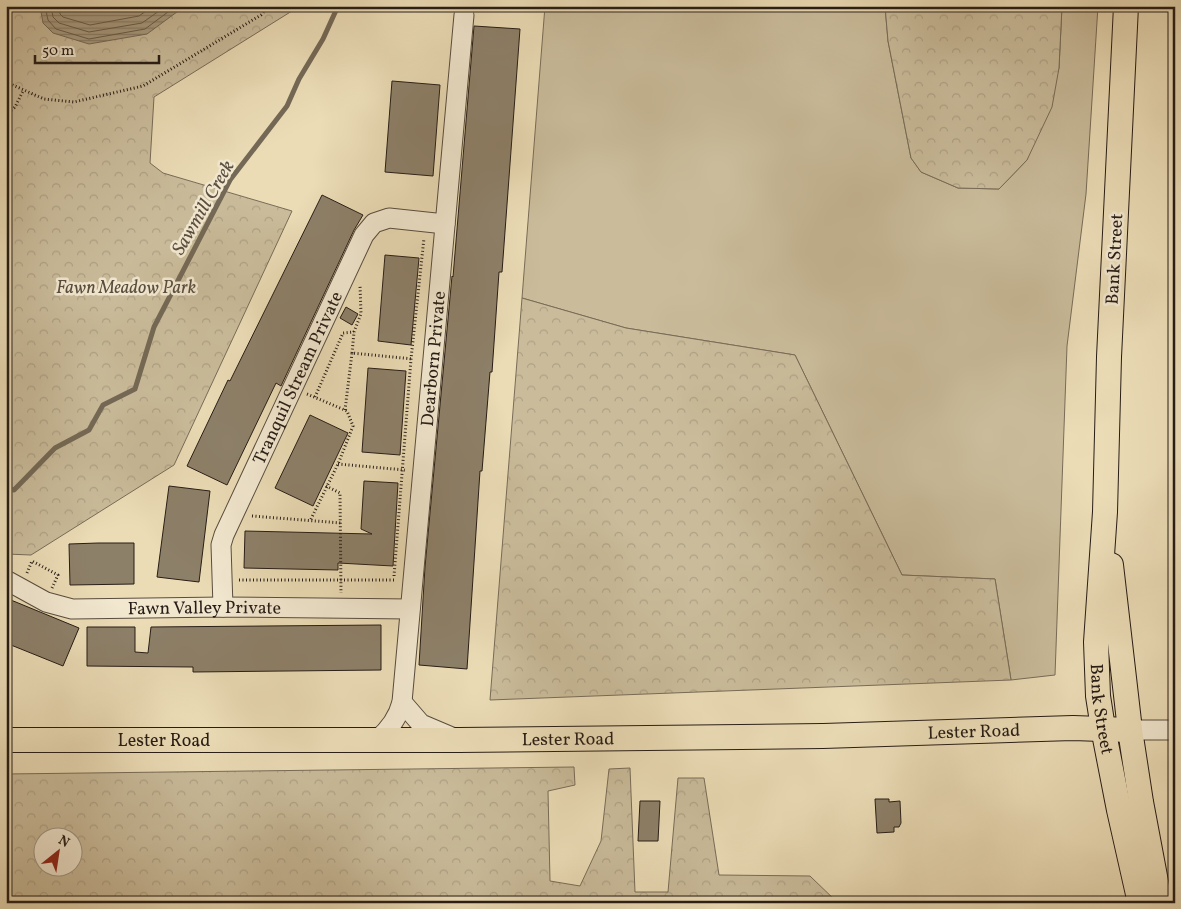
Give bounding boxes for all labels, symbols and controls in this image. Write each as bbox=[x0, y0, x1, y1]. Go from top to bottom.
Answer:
scale bar bbox=[35, 32, 159, 64]
text: 50 m bbox=[42, 41, 74, 62]
water label: Sawmill Creek bbox=[166, 156, 241, 260]
street label: Bank Street bbox=[1101, 213, 1130, 305]
park label: Fawn Meadow Park bbox=[56, 276, 196, 301]
street label: Tranquil Stream Private bbox=[248, 288, 350, 469]
street label: Dearborn Private bbox=[416, 290, 453, 428]
street label: Fawn Valley Private bbox=[128, 596, 281, 622]
street label: Bank Street bbox=[1083, 663, 1119, 757]
street label: Lester Road bbox=[927, 719, 1021, 747]
street label: Lester Road bbox=[521, 727, 615, 753]
street label: Lester Road bbox=[118, 729, 210, 754]
north arrow bbox=[32, 826, 82, 876]
text: N bbox=[55, 831, 73, 853]

